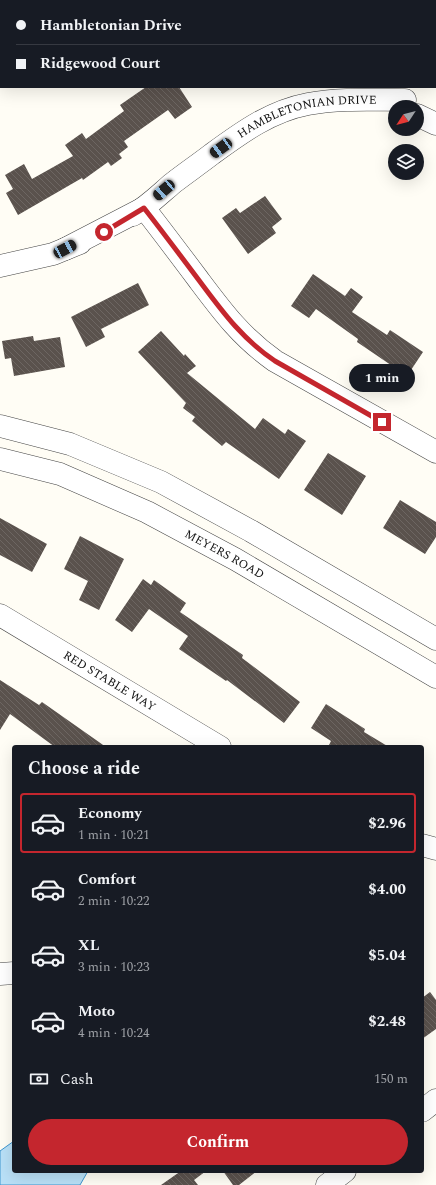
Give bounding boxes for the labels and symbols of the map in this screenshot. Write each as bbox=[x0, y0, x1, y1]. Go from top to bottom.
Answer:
street label: HAMBLETONIAN DRIVE bbox=[233, 91, 377, 144]
north arrow bbox=[388, 100, 424, 136]
car bbox=[208, 136, 234, 160]
car bbox=[151, 178, 177, 202]
route start bbox=[95, 223, 113, 241]
car bbox=[52, 238, 78, 260]
callout: 1 min bbox=[349, 364, 415, 392]
route end bbox=[373, 413, 391, 431]
street label: MEYERS ROAD bbox=[181, 525, 268, 584]
street label: RED STABLE WAY bbox=[59, 646, 160, 717]

